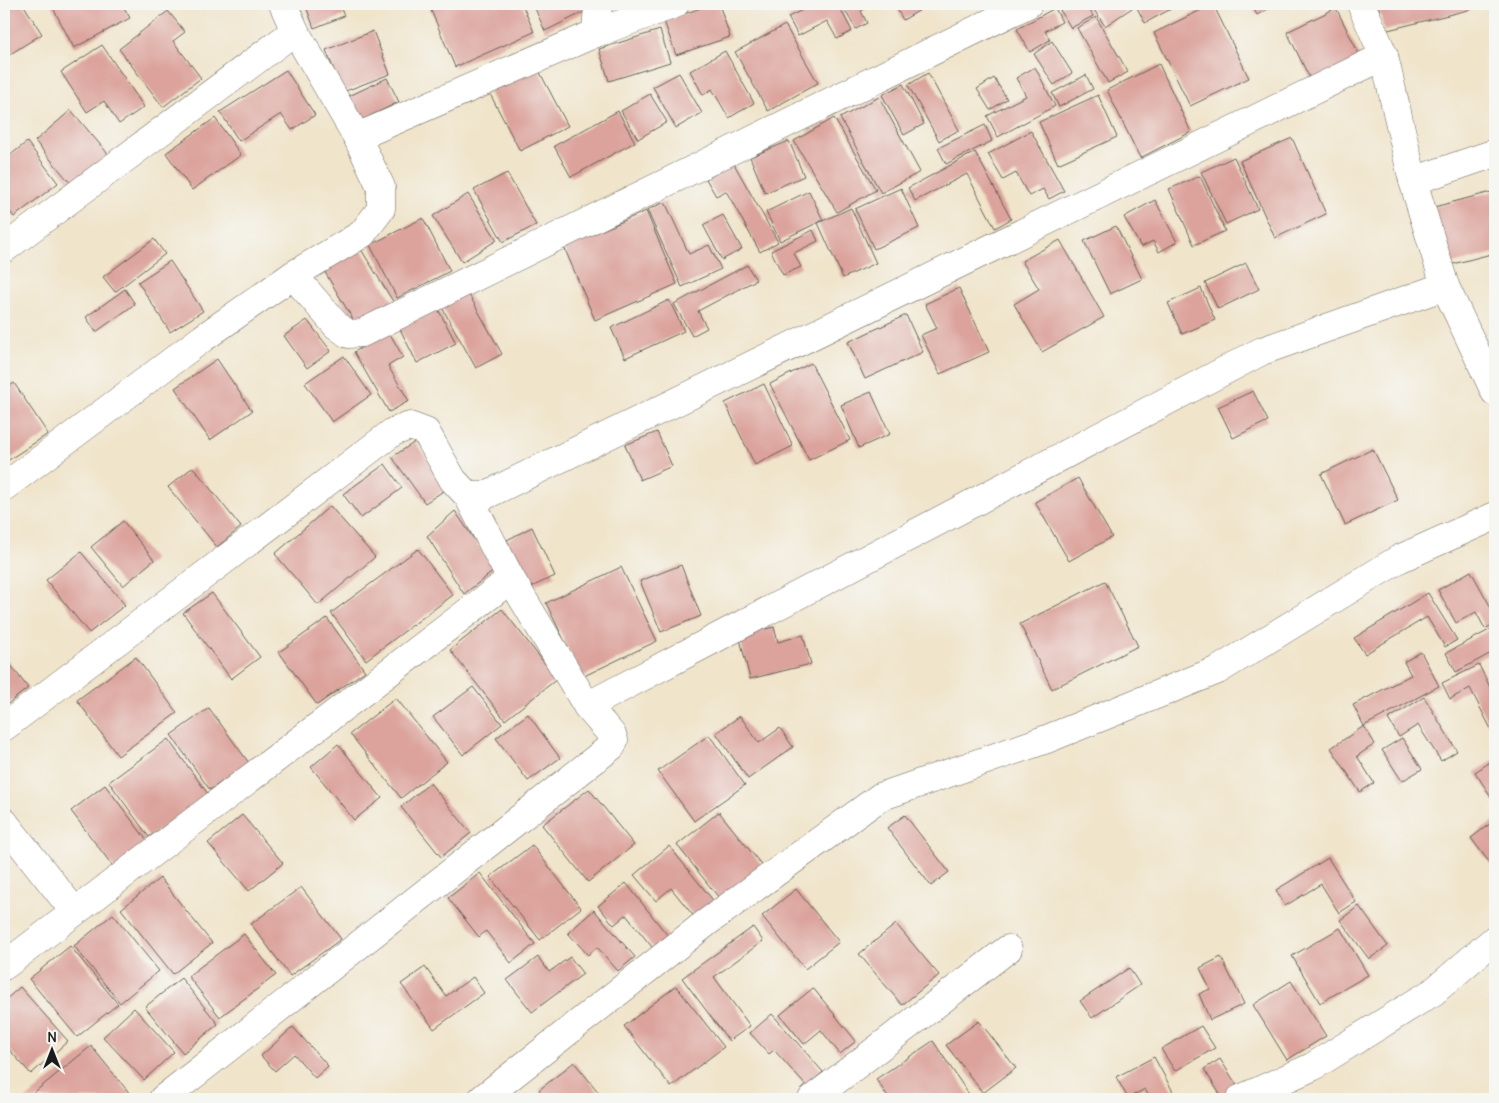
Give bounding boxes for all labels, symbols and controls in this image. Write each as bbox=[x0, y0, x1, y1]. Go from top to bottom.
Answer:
north arrow bbox=[28, 1026, 78, 1076]
text: N bbox=[47, 1028, 57, 1046]

